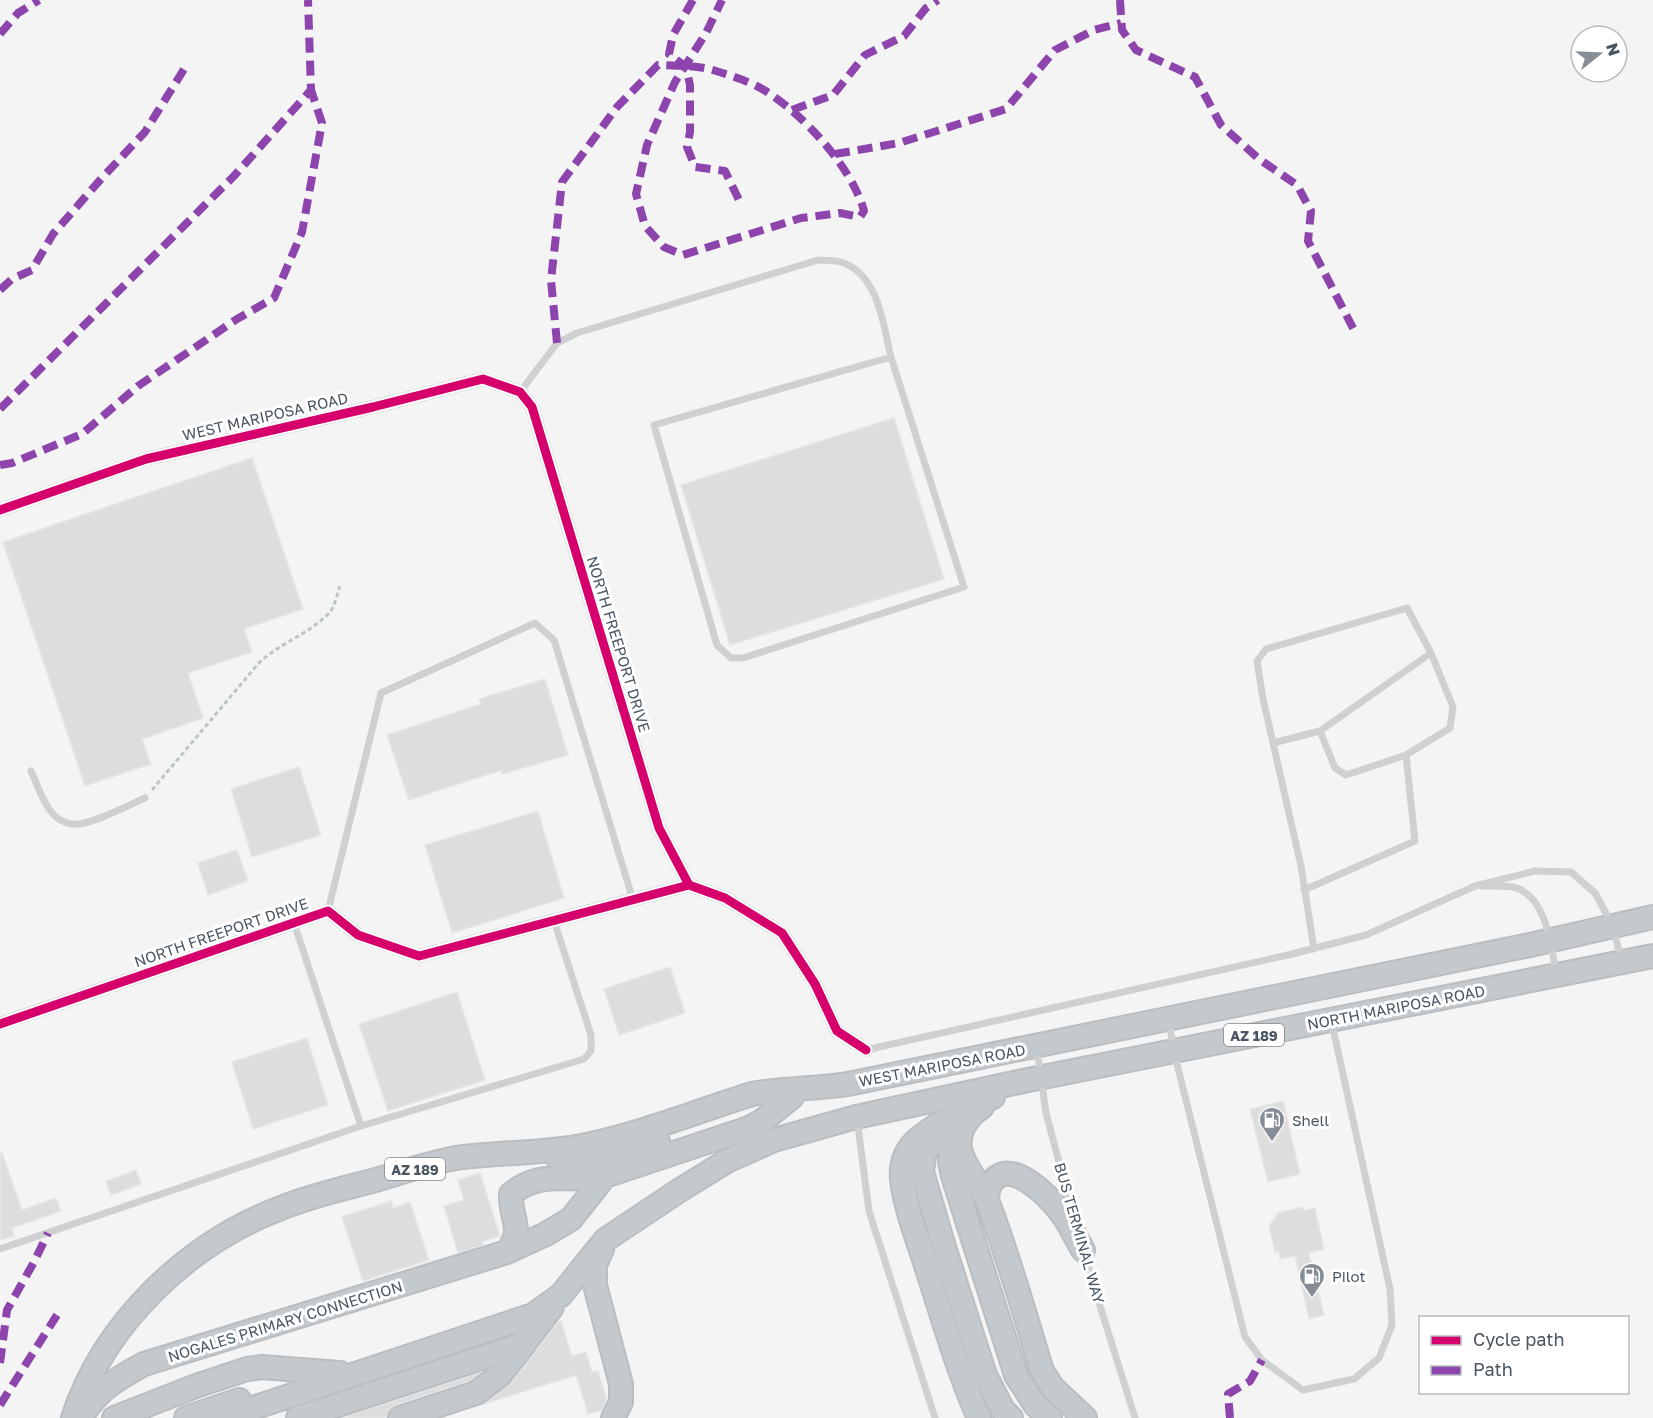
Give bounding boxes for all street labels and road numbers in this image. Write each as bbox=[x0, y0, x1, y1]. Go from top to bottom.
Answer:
street label: WEST MARIPOSA ROAD bbox=[180, 388, 350, 444]
street label: NORTH FREEPORT DRIVE bbox=[584, 554, 654, 734]
street label: NORTH FREEPORT DRIVE bbox=[132, 894, 310, 970]
street label: NORTH MARIPOSA ROAD bbox=[1306, 981, 1486, 1033]
road number: AZ 189 bbox=[1224, 1024, 1284, 1046]
street label: WEST MARIPOSA ROAD bbox=[857, 1040, 1027, 1090]
road number: AZ 189 bbox=[385, 1158, 445, 1180]
street label: BUS TERMINAL WAY bbox=[1051, 1160, 1109, 1306]
street label: NOGALES PRIMARY CONNECTION bbox=[166, 1277, 404, 1365]

